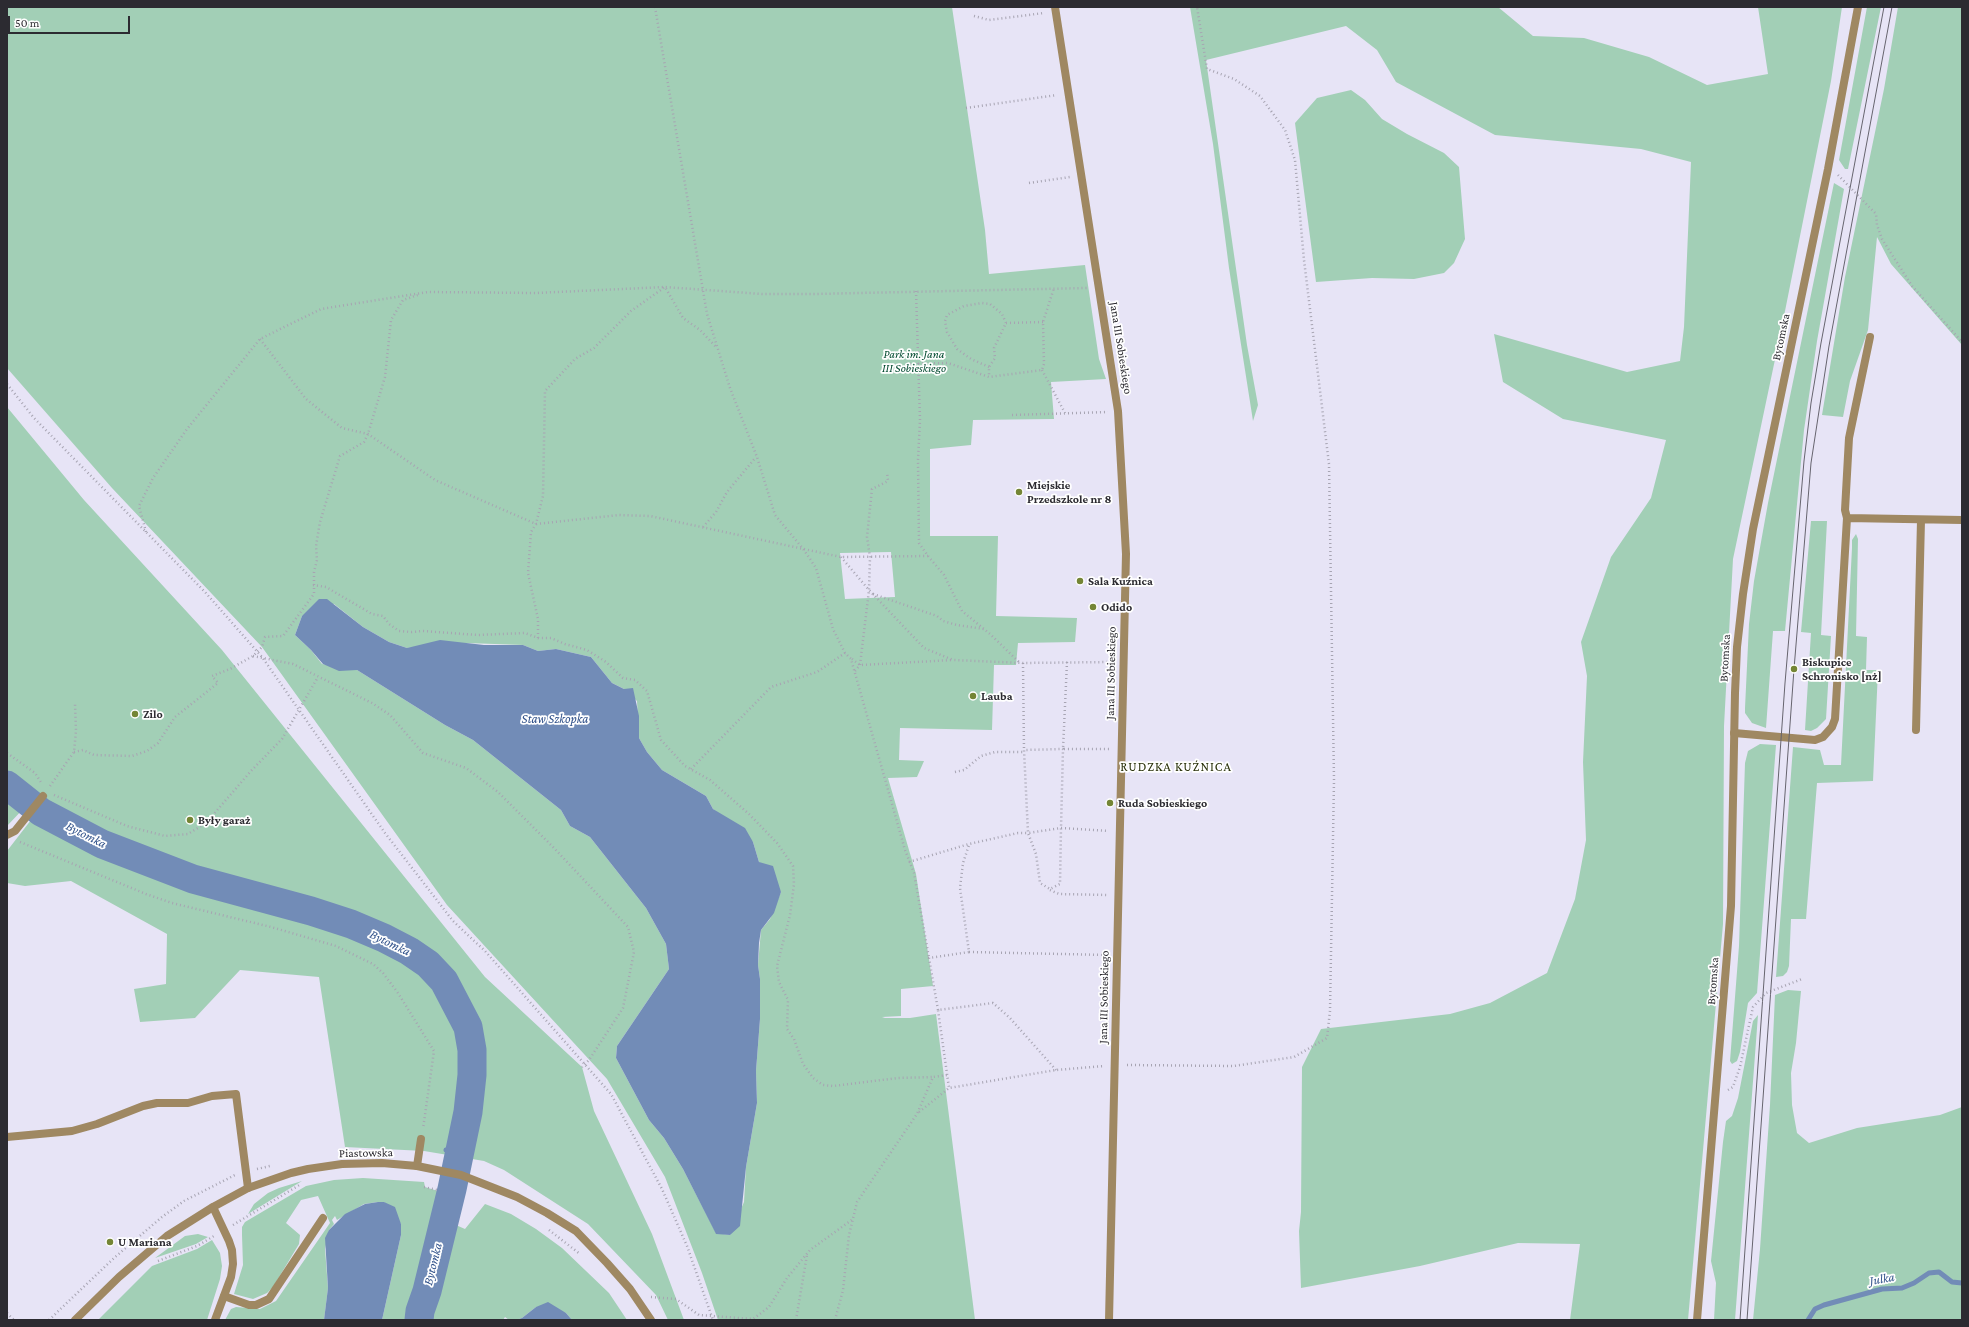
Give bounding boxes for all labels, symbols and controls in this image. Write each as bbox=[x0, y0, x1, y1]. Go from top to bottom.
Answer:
scale bar bbox=[10, 8, 132, 34]
text: 50 m bbox=[15, 16, 39, 30]
street label: Jana III Sobieskiego bbox=[1107, 301, 1135, 395]
street label: Bytomska bbox=[1769, 312, 1793, 362]
park label: Park im. Jana III Sobieskiego bbox=[882, 347, 946, 375]
place label: Miejskie Przedszkole nr 8 bbox=[1027, 478, 1111, 506]
marker: Miejskie Przedszkole nr 8 bbox=[1014, 487, 1024, 497]
place label: Sala Kuźnica bbox=[1088, 574, 1153, 588]
marker: Sala Kuźnica bbox=[1075, 576, 1085, 586]
place label: Odido bbox=[1101, 600, 1132, 614]
marker: Odido bbox=[1088, 602, 1098, 612]
street label: Jana III Sobieskiego bbox=[1103, 626, 1119, 720]
street label: Bytomska bbox=[1717, 634, 1733, 682]
place label: Biskupice Schronisko [nż] bbox=[1802, 655, 1882, 683]
marker: Biskupice Schronisko [nż] bbox=[1789, 664, 1799, 674]
place label: Lauba bbox=[981, 689, 1012, 703]
marker: Lauba bbox=[968, 691, 978, 701]
place label: Zilo bbox=[143, 707, 163, 721]
marker: Zilo bbox=[130, 709, 140, 719]
water label: Staw Szkopka bbox=[522, 711, 588, 727]
district label: RUDZKA KUŹNICA bbox=[1120, 759, 1232, 775]
place label: Ruda Sobieskiego bbox=[1118, 796, 1207, 810]
marker: Ruda Sobieskiego bbox=[1105, 798, 1115, 808]
place label: Były garaż bbox=[198, 813, 251, 827]
marker: Były garaż bbox=[185, 815, 195, 825]
water label: Bytomka bbox=[63, 818, 109, 852]
water label: Bytomka bbox=[367, 927, 413, 959]
street label: Jana III Sobieskiego bbox=[1096, 950, 1112, 1044]
street label: Bytomska bbox=[1704, 957, 1722, 1005]
street label: Piastowska bbox=[339, 1145, 393, 1161]
place label: U Mariana bbox=[118, 1235, 172, 1249]
marker: U Mariana bbox=[105, 1237, 115, 1247]
water label: Bytomka bbox=[420, 1241, 446, 1287]
water label: Julka bbox=[1868, 1269, 1896, 1289]

